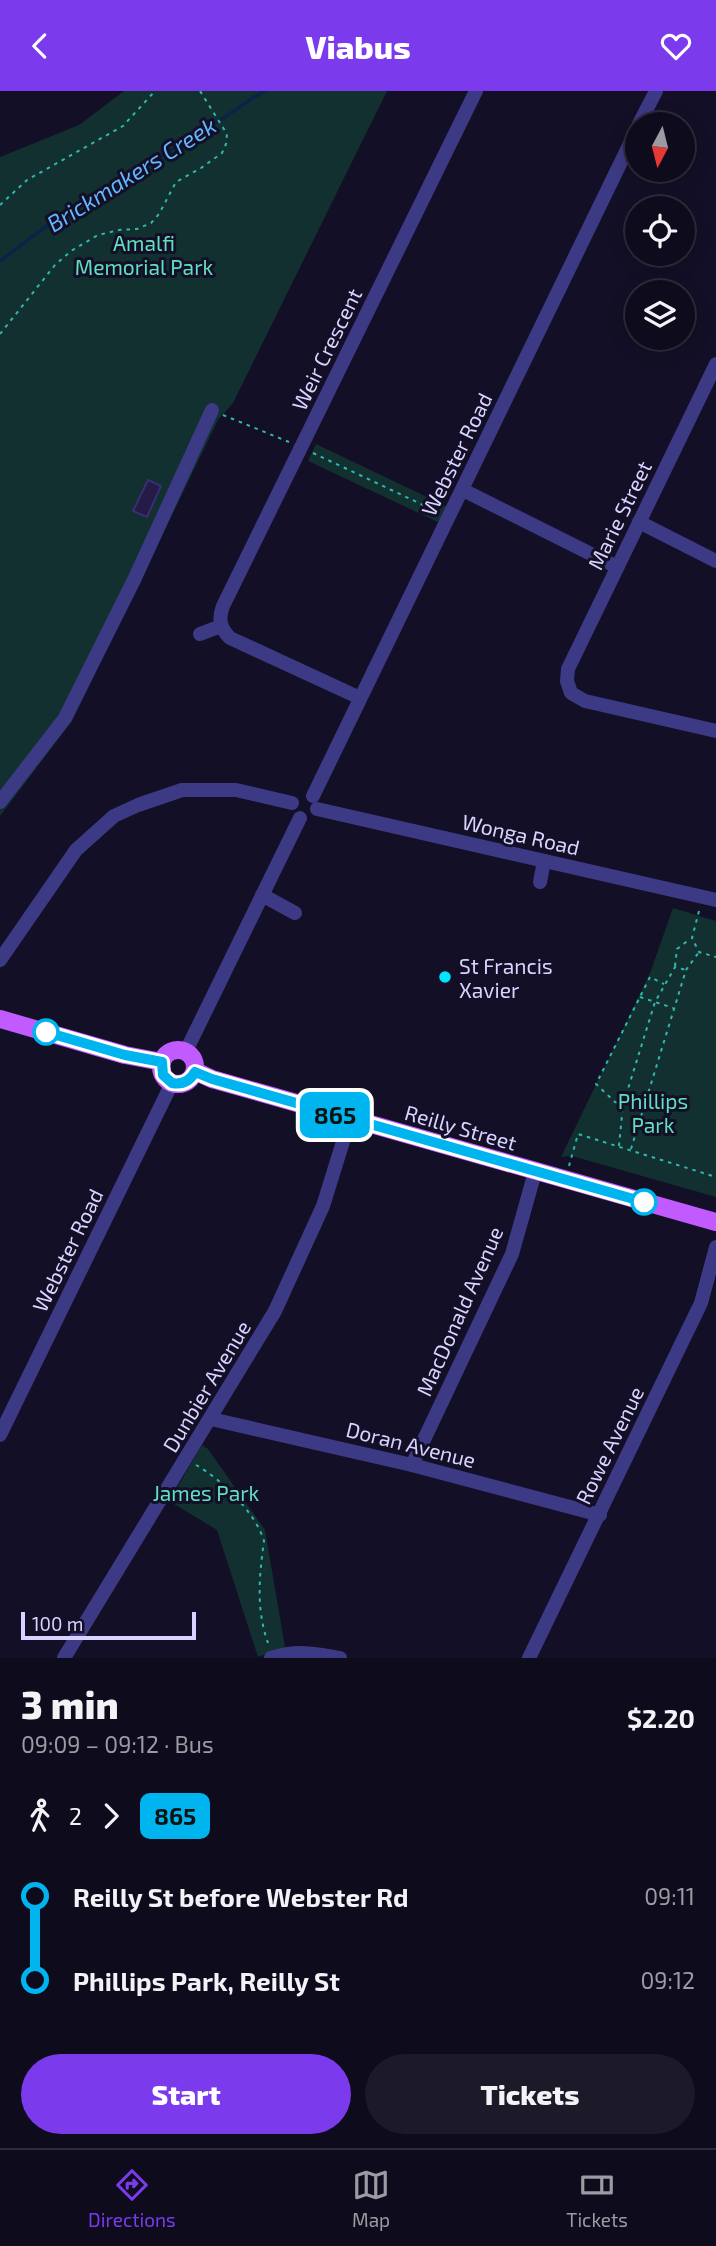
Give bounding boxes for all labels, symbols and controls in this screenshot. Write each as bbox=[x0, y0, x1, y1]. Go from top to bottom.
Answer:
icon: back bbox=[21, 27, 59, 65]
text: Viabus bbox=[305, 27, 411, 65]
icon: heart bbox=[657, 27, 695, 65]
water label: Brickmakers Creek bbox=[41, 111, 221, 237]
north arrow bbox=[625, 112, 695, 182]
map controls bbox=[625, 112, 695, 350]
button: locate bbox=[625, 196, 695, 266]
park label: Amalfi Memorial Park bbox=[75, 230, 214, 279]
button: layers bbox=[625, 280, 695, 350]
street label: Weir Crescent bbox=[286, 284, 366, 414]
street label: Webster Road bbox=[415, 388, 497, 520]
street label: Marie Street bbox=[582, 457, 656, 573]
street label: Wonga Road bbox=[460, 808, 582, 860]
place label: St Francis Xavier bbox=[459, 953, 553, 1002]
marker: St Francis Xavier bbox=[437, 969, 453, 985]
unlabelled marker bbox=[33, 1019, 59, 1045]
park label: Phillips Park bbox=[618, 1088, 688, 1137]
line badge: 865 bbox=[295, 1092, 375, 1138]
street label: Reilly Street bbox=[402, 1099, 520, 1155]
text: 865 bbox=[314, 1100, 356, 1129]
street label: Webster Road bbox=[26, 1184, 108, 1316]
unlabelled marker bbox=[631, 1189, 657, 1215]
street label: MacDonald Avenue bbox=[410, 1222, 508, 1400]
street label: Dunbier Avenue bbox=[157, 1316, 255, 1456]
street label: Rowe Avenue bbox=[570, 1382, 648, 1508]
street label: Doran Avenue bbox=[344, 1416, 478, 1472]
park label: James Park bbox=[153, 1480, 260, 1505]
scale bar bbox=[21, 1609, 196, 1641]
text: 100 m bbox=[32, 1612, 83, 1635]
text: 3 min bbox=[21, 1681, 119, 1727]
text: $2.20 bbox=[627, 1702, 695, 1733]
text: 09:09 – 09:12 · Bus bbox=[21, 1730, 214, 1758]
icon: walk bbox=[21, 1797, 59, 1835]
icon: forward bbox=[92, 1797, 130, 1835]
text: 865 bbox=[154, 1801, 196, 1830]
text: 2 bbox=[69, 1802, 82, 1830]
text: Reilly St before Webster Rd bbox=[73, 1881, 409, 1912]
text: 09:11 bbox=[644, 1882, 695, 1910]
text: Phillips Park, Reilly St bbox=[73, 1965, 340, 1996]
text: 09:12 bbox=[640, 1966, 695, 1994]
button: Start bbox=[21, 2054, 351, 2134]
button: Tickets bbox=[365, 2054, 695, 2134]
tab: Directions bbox=[88, 2166, 176, 2231]
tab: Map bbox=[352, 2166, 390, 2231]
tab: Tickets bbox=[566, 2166, 628, 2231]

